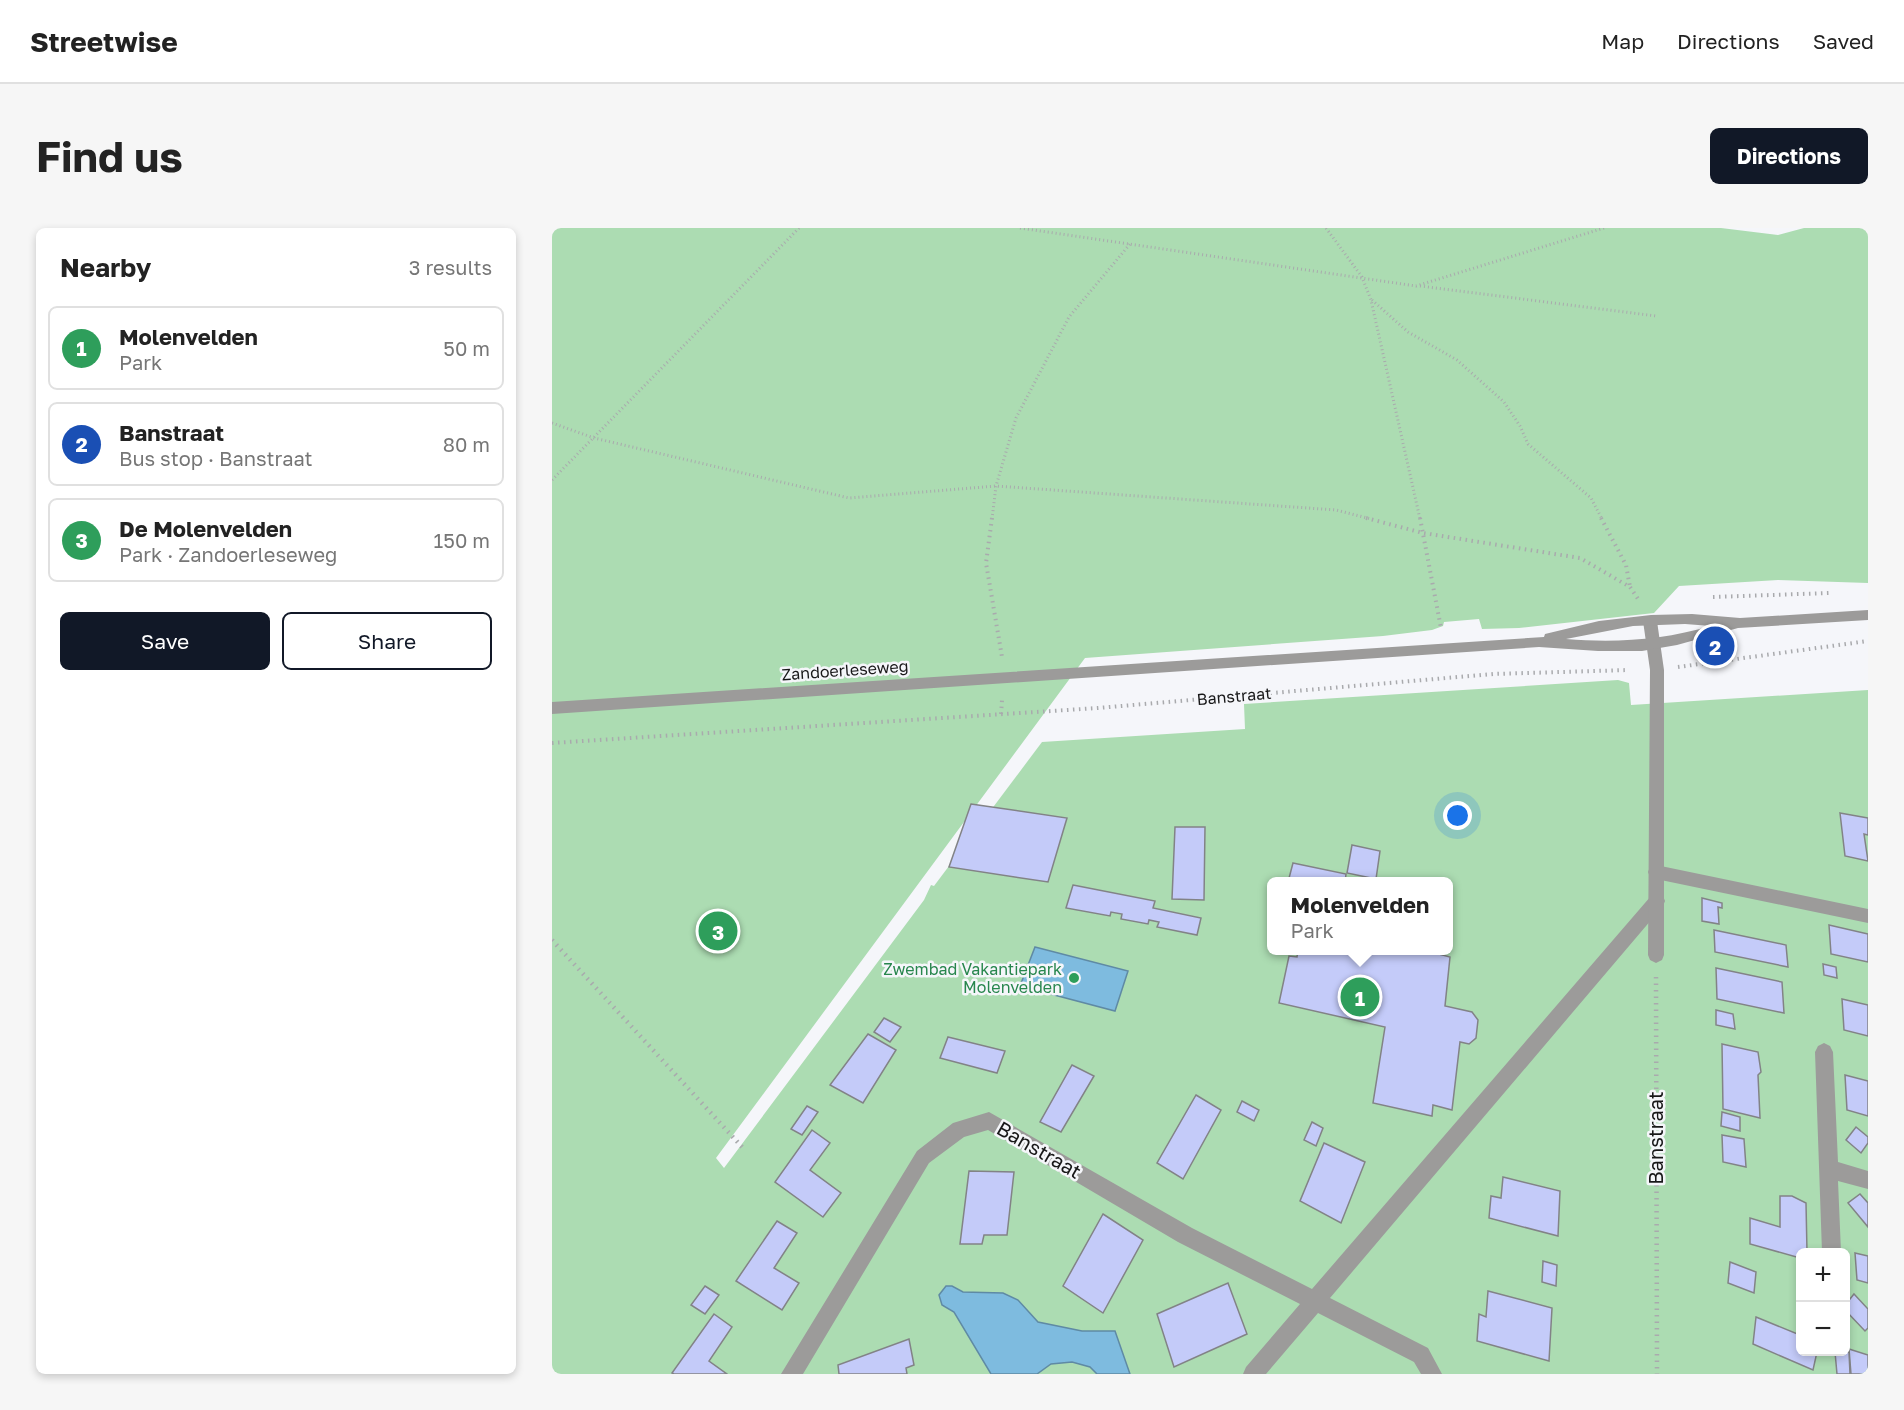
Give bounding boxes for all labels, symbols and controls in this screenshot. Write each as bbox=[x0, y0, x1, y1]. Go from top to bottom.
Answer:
text: Streetwise bbox=[30, 25, 178, 58]
text: Map bbox=[1601, 28, 1644, 54]
text: Directions bbox=[1677, 28, 1780, 54]
text: Saved bbox=[1813, 28, 1874, 54]
button: Directions bbox=[1710, 128, 1868, 184]
text: Find us bbox=[36, 131, 183, 181]
text: Nearby bbox=[60, 252, 151, 283]
text: 3 results bbox=[409, 255, 492, 279]
text: Molenvelden bbox=[119, 323, 258, 350]
text: 1 bbox=[76, 336, 87, 360]
text: 50 m bbox=[443, 336, 490, 360]
text: Park bbox=[119, 350, 162, 374]
text: Banstraat bbox=[119, 419, 224, 446]
text: 2 bbox=[75, 432, 88, 456]
text: 80 m bbox=[443, 432, 490, 456]
text: Bus stop · Banstraat bbox=[119, 446, 313, 470]
text: De Molenvelden bbox=[119, 515, 292, 542]
text: 3 bbox=[75, 528, 88, 552]
text: 150 m bbox=[434, 528, 490, 552]
text: Park · Zandoerleseweg bbox=[119, 542, 337, 566]
button: Save bbox=[60, 612, 270, 670]
button: Share bbox=[282, 612, 492, 670]
pin: 2 bbox=[1696, 624, 1734, 668]
street label: Zandoerleseweg bbox=[781, 656, 909, 684]
street label: Banstraat bbox=[1196, 683, 1272, 709]
your location bbox=[1443, 801, 1472, 830]
popup bbox=[1267, 877, 1453, 955]
text: Molenvelden bbox=[1291, 891, 1429, 918]
pin: 3 bbox=[698, 908, 738, 954]
text: Park bbox=[1291, 918, 1334, 942]
place label: Zwembad Vakantiepark Molenvelden bbox=[883, 959, 1062, 997]
marker: Zwembad Vakantiepark Molenvelden bbox=[1067, 971, 1081, 985]
pin: 1 bbox=[1340, 974, 1380, 1020]
street label: Banstraat bbox=[1643, 1091, 1667, 1185]
street label: Banstraat bbox=[993, 1115, 1086, 1183]
map controls bbox=[1796, 1248, 1850, 1356]
button: + bbox=[1796, 1248, 1850, 1302]
button: − bbox=[1796, 1302, 1850, 1356]

